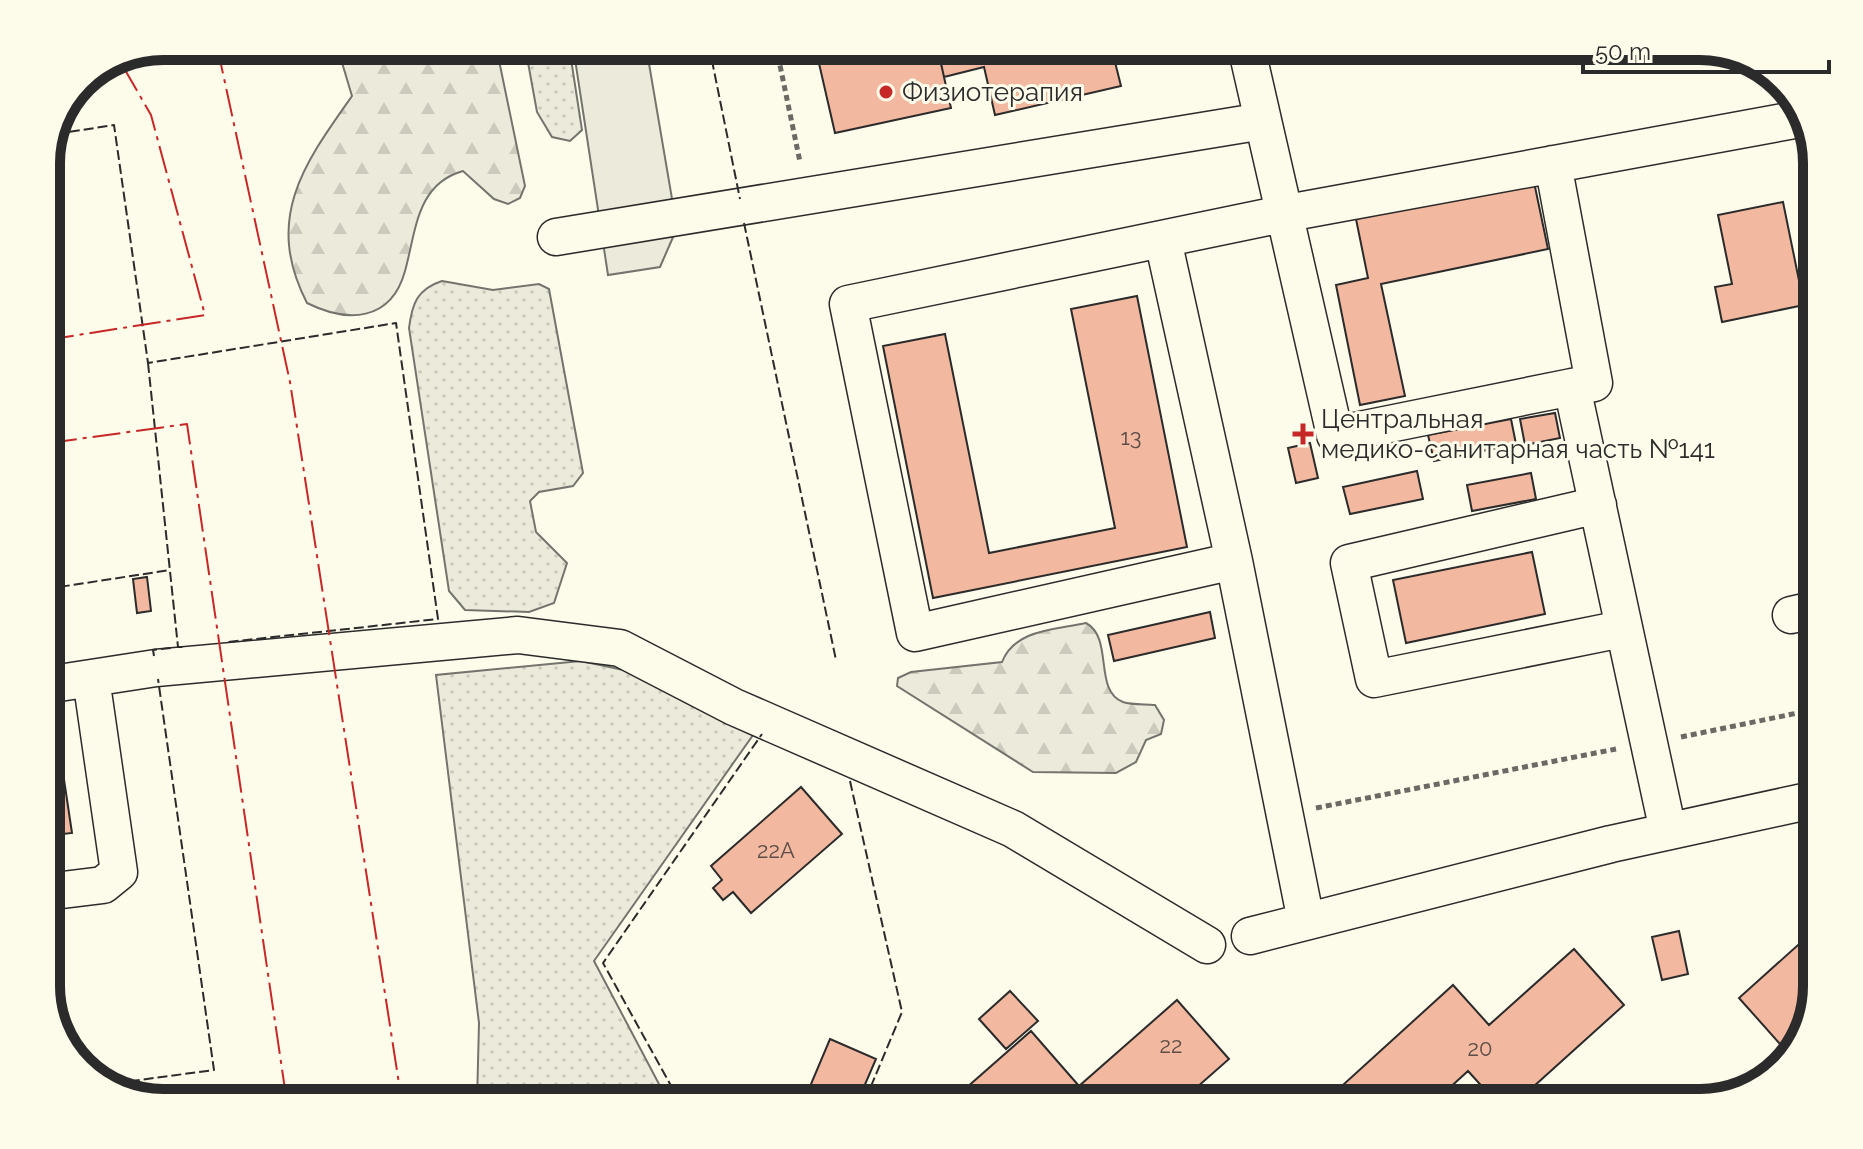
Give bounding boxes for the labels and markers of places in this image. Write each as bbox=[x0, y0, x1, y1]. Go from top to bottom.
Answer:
place label: Физиотерапия bbox=[902, 77, 1083, 107]
marker: Физиотерапия bbox=[877, 83, 895, 101]
place label: Центральная медико-санитарная часть №141 bbox=[1321, 404, 1715, 464]
marker: Центральная медико-санитарная часть №141 bbox=[1292, 423, 1314, 445]

